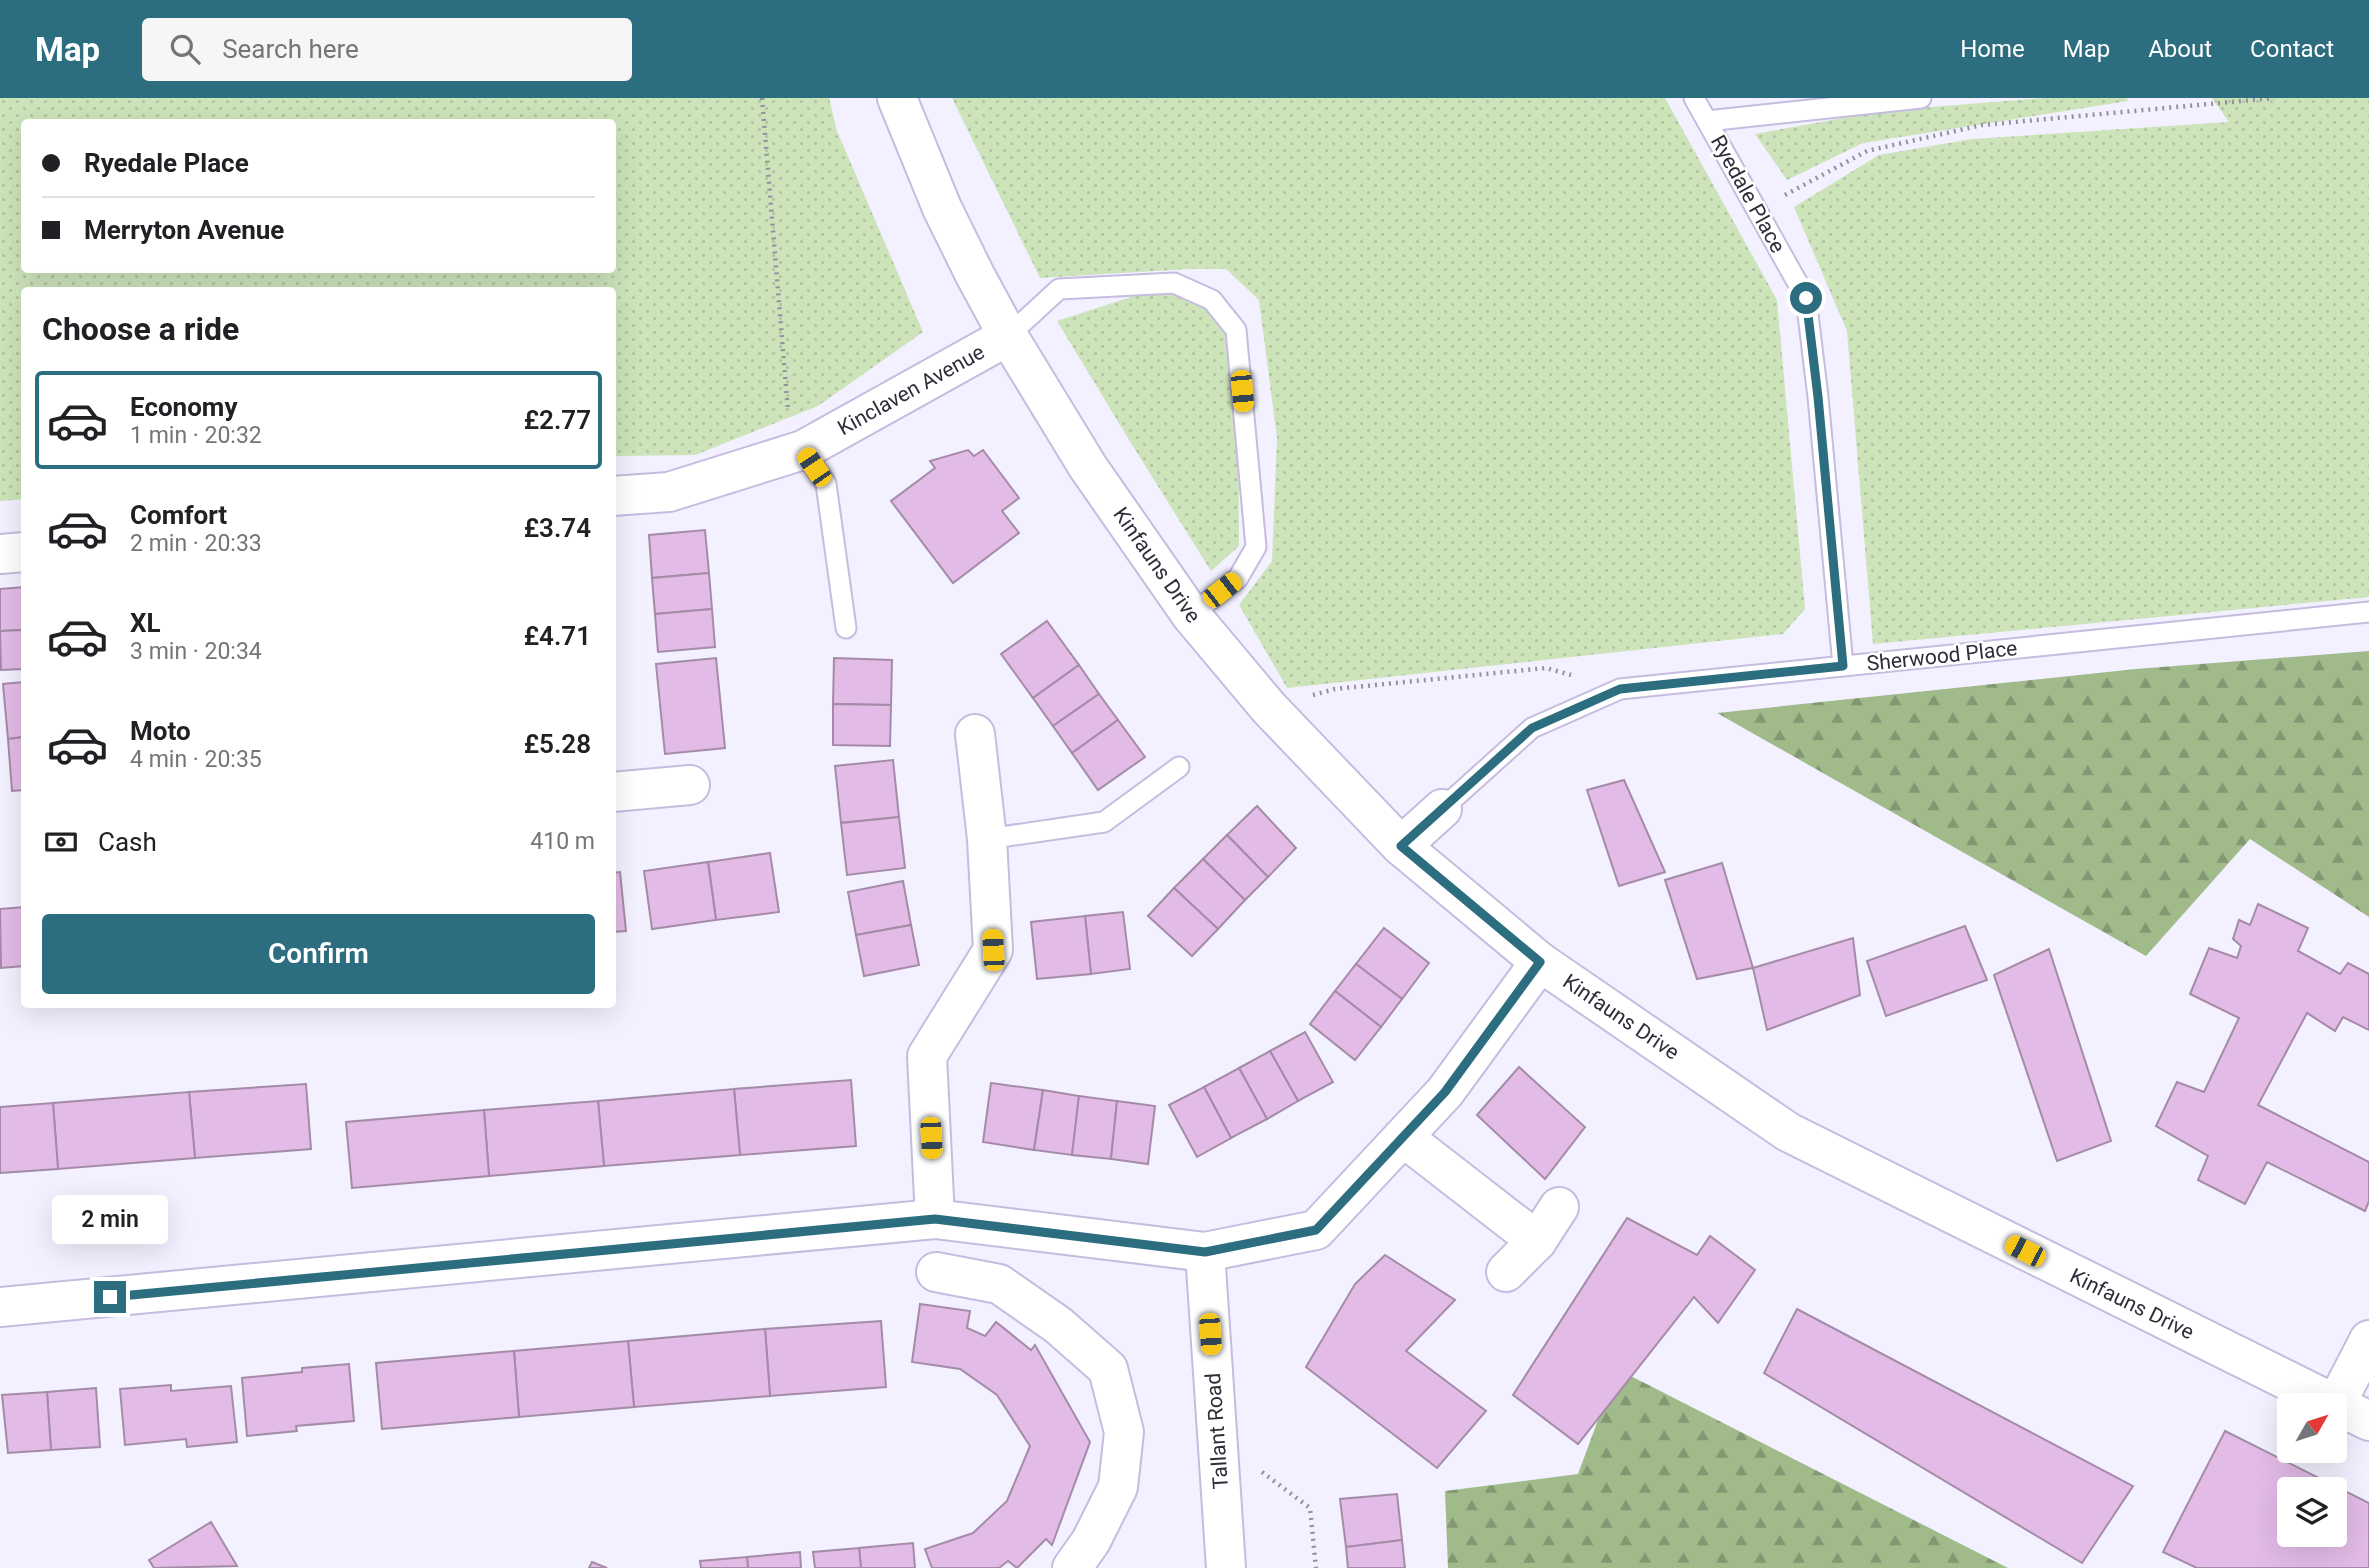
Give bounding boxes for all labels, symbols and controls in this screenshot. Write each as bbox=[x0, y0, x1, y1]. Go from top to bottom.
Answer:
search box bbox=[142, 18, 632, 81]
text: Map bbox=[35, 30, 100, 69]
icon: search bbox=[166, 30, 204, 68]
text: Search here bbox=[222, 34, 359, 64]
text: Home bbox=[1960, 35, 2025, 63]
text: Map bbox=[2063, 35, 2110, 63]
text: About bbox=[2148, 35, 2212, 63]
text: Contact bbox=[2250, 35, 2334, 63]
street label: Ryedale Place bbox=[1706, 131, 1790, 257]
text: Ryedale Place bbox=[84, 148, 249, 178]
text: Merryton Avenue bbox=[84, 215, 284, 245]
route start bbox=[1790, 282, 1822, 314]
text: Choose a ride bbox=[42, 310, 239, 348]
street label: Kinclaven Avenue bbox=[834, 340, 988, 440]
car bbox=[1230, 369, 1255, 413]
icon: car bbox=[46, 389, 109, 452]
text: Economy bbox=[130, 392, 237, 422]
text: £2.77 bbox=[524, 405, 591, 435]
text: 1 min · 20:32 bbox=[130, 422, 262, 449]
car bbox=[794, 444, 835, 490]
icon: car bbox=[46, 497, 109, 560]
text: Comfort bbox=[130, 500, 227, 530]
street label: Kinfauns Drive bbox=[1108, 503, 1206, 627]
text: £3.74 bbox=[524, 513, 591, 543]
text: 2 min · 20:33 bbox=[130, 530, 262, 557]
car bbox=[1199, 569, 1246, 611]
icon: car bbox=[46, 605, 109, 668]
text: XL bbox=[130, 608, 161, 638]
text: £4.71 bbox=[524, 621, 591, 651]
street label: Sherwood Place bbox=[1866, 636, 2018, 676]
text: 3 min · 20:34 bbox=[130, 638, 262, 665]
icon: car bbox=[46, 713, 109, 776]
text: Moto bbox=[130, 716, 191, 746]
text: £5.28 bbox=[524, 729, 591, 759]
text: 4 min · 20:35 bbox=[130, 746, 262, 773]
icon: cash bbox=[42, 823, 80, 861]
text: Cash bbox=[98, 827, 157, 857]
text: 410 m bbox=[530, 828, 595, 855]
button: Confirm bbox=[42, 914, 595, 994]
car bbox=[982, 928, 1005, 972]
street label: Kinfauns Drive bbox=[1558, 969, 1684, 1065]
car bbox=[920, 1116, 943, 1160]
callout: 2 min bbox=[52, 1196, 168, 1244]
text: 2 min bbox=[81, 1206, 139, 1233]
car bbox=[2002, 1232, 2049, 1270]
street label: Kinfauns Drive bbox=[2066, 1264, 2198, 1344]
route end bbox=[94, 1281, 126, 1313]
car bbox=[1199, 1312, 1222, 1356]
street label: Tallant Road bbox=[1201, 1372, 1233, 1490]
north arrow bbox=[2277, 1393, 2347, 1463]
map controls bbox=[2277, 1393, 2347, 1547]
button: layers bbox=[2277, 1477, 2347, 1547]

